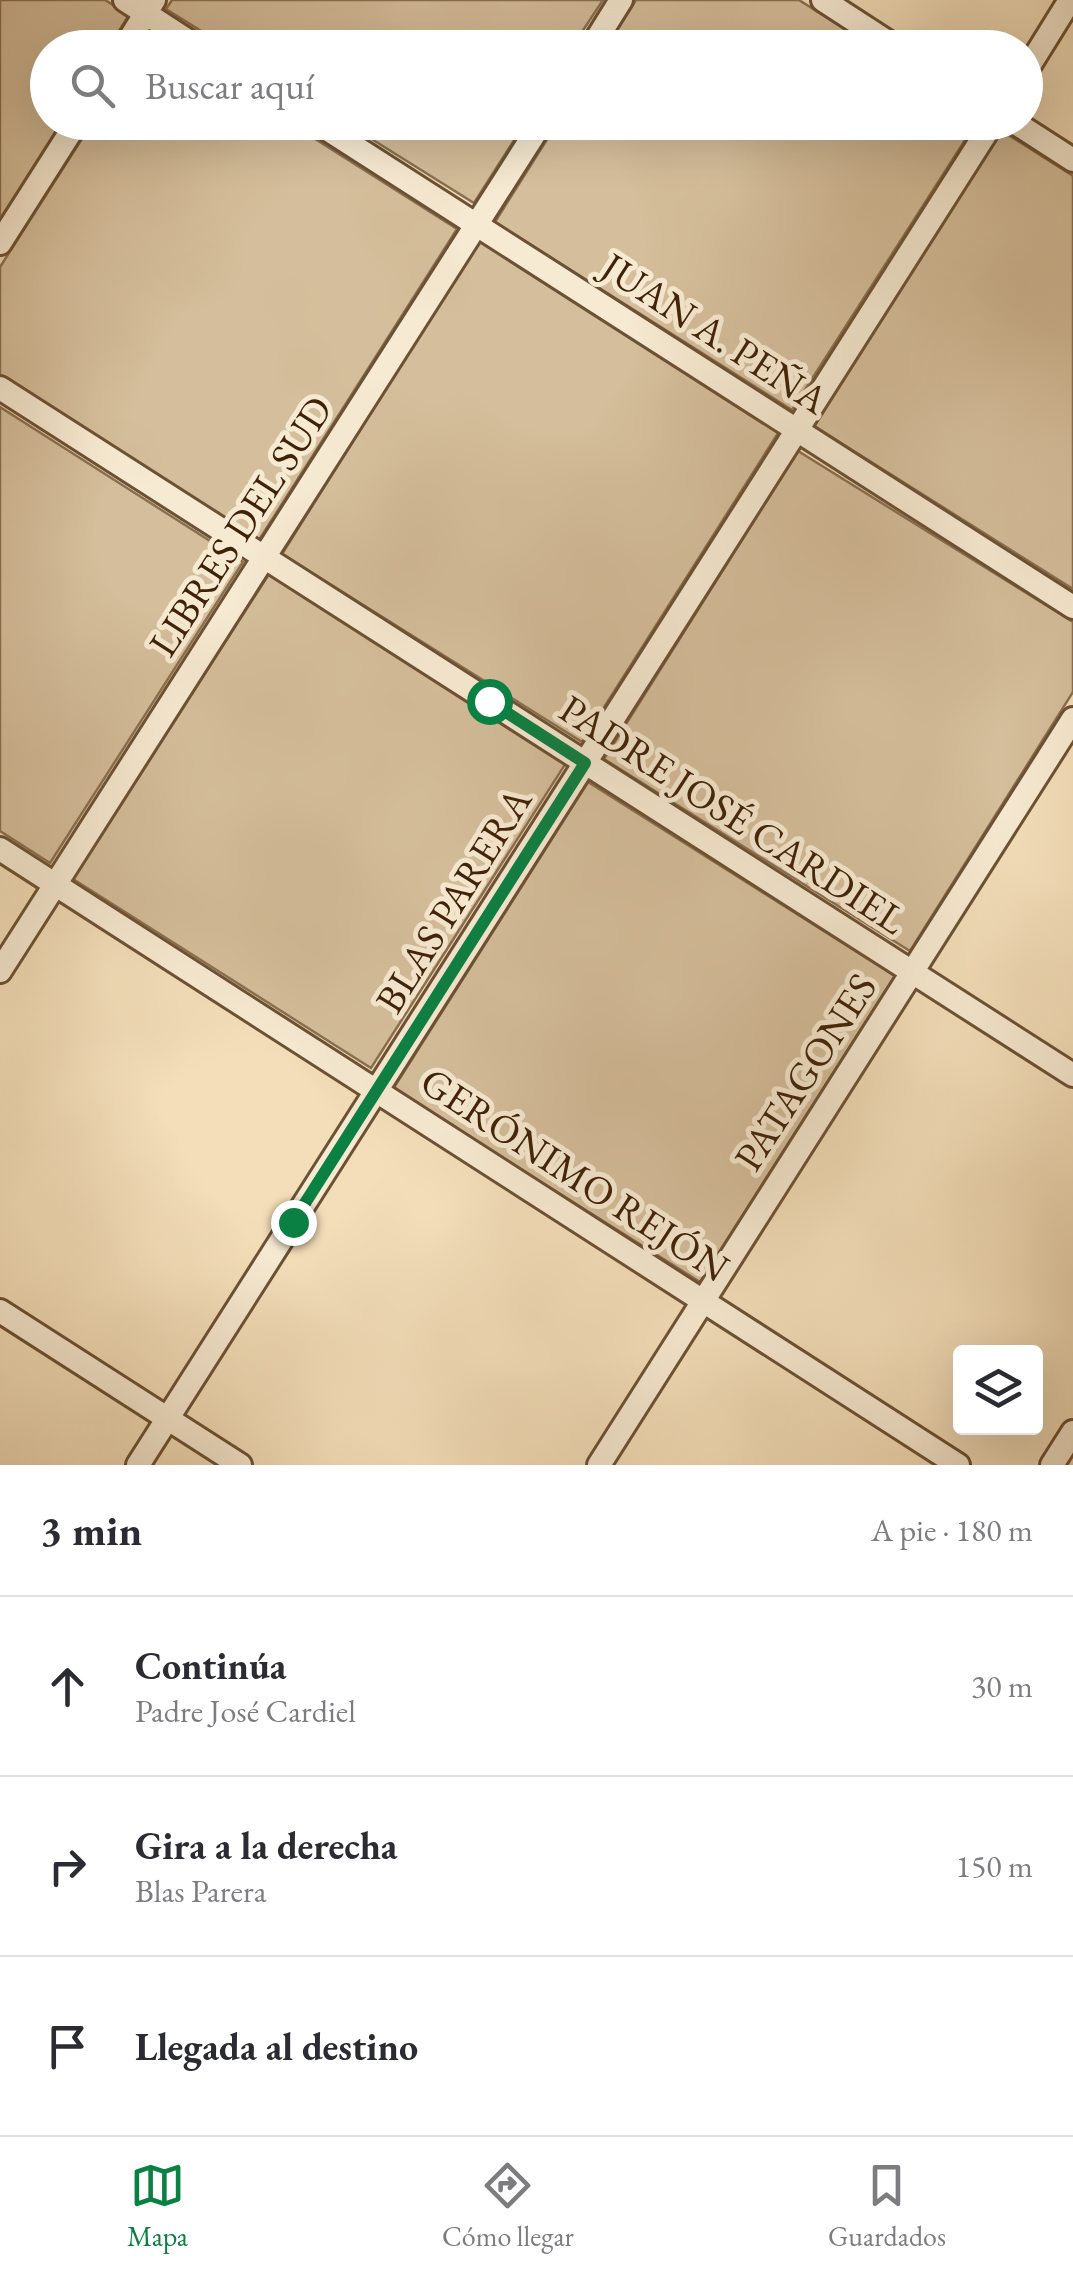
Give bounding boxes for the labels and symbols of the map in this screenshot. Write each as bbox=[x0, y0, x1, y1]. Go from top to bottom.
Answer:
street label: JUAN A. PEÑA bbox=[590, 239, 838, 426]
street label: LIBRES DEL SUD bbox=[136, 386, 344, 666]
route start bbox=[467, 679, 513, 725]
street label: PADRE JOSÉ CARDIEL bbox=[550, 682, 916, 946]
street label: BLAS PARERA bbox=[363, 777, 543, 1022]
street label: PATAGONES bbox=[722, 964, 888, 1180]
street label: GERÓNIMO REJÓN bbox=[411, 1055, 739, 1293]
route end bbox=[271, 1200, 317, 1246]

